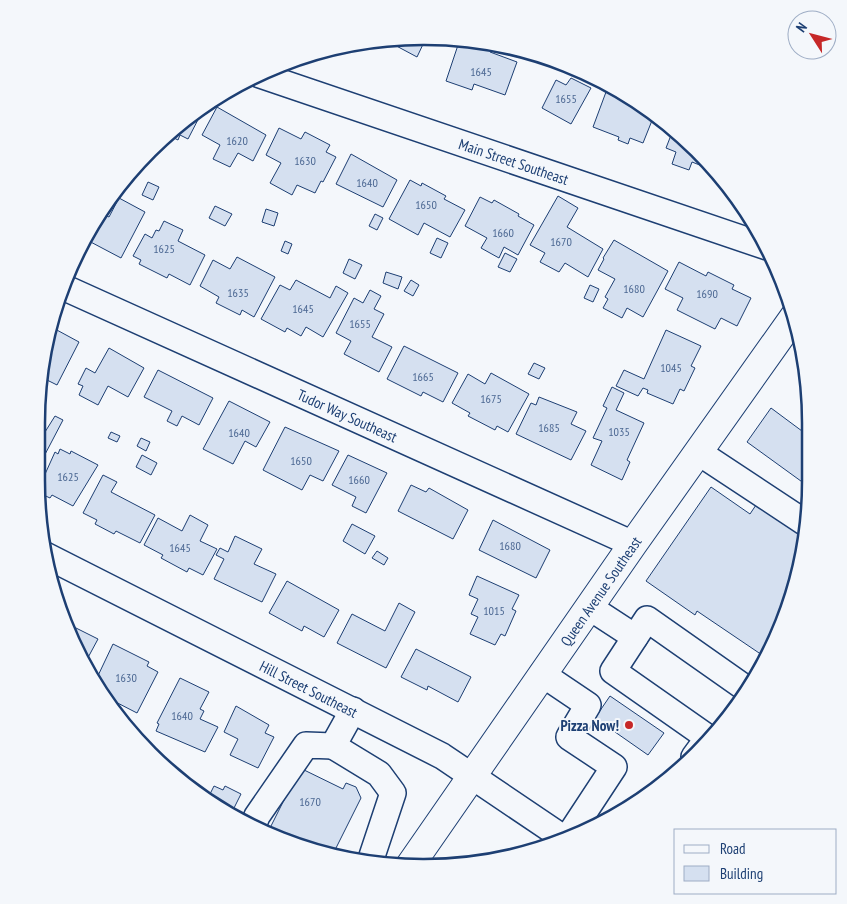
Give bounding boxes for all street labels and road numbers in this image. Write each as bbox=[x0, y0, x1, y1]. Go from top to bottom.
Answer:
street label: Main Street Southeast bbox=[457, 134, 571, 188]
street label: Tudor Way Southeast bbox=[294, 384, 400, 446]
street label: Queen Avenue Southeast bbox=[556, 532, 645, 649]
street label: Hill Street Southeast bbox=[257, 656, 361, 721]

